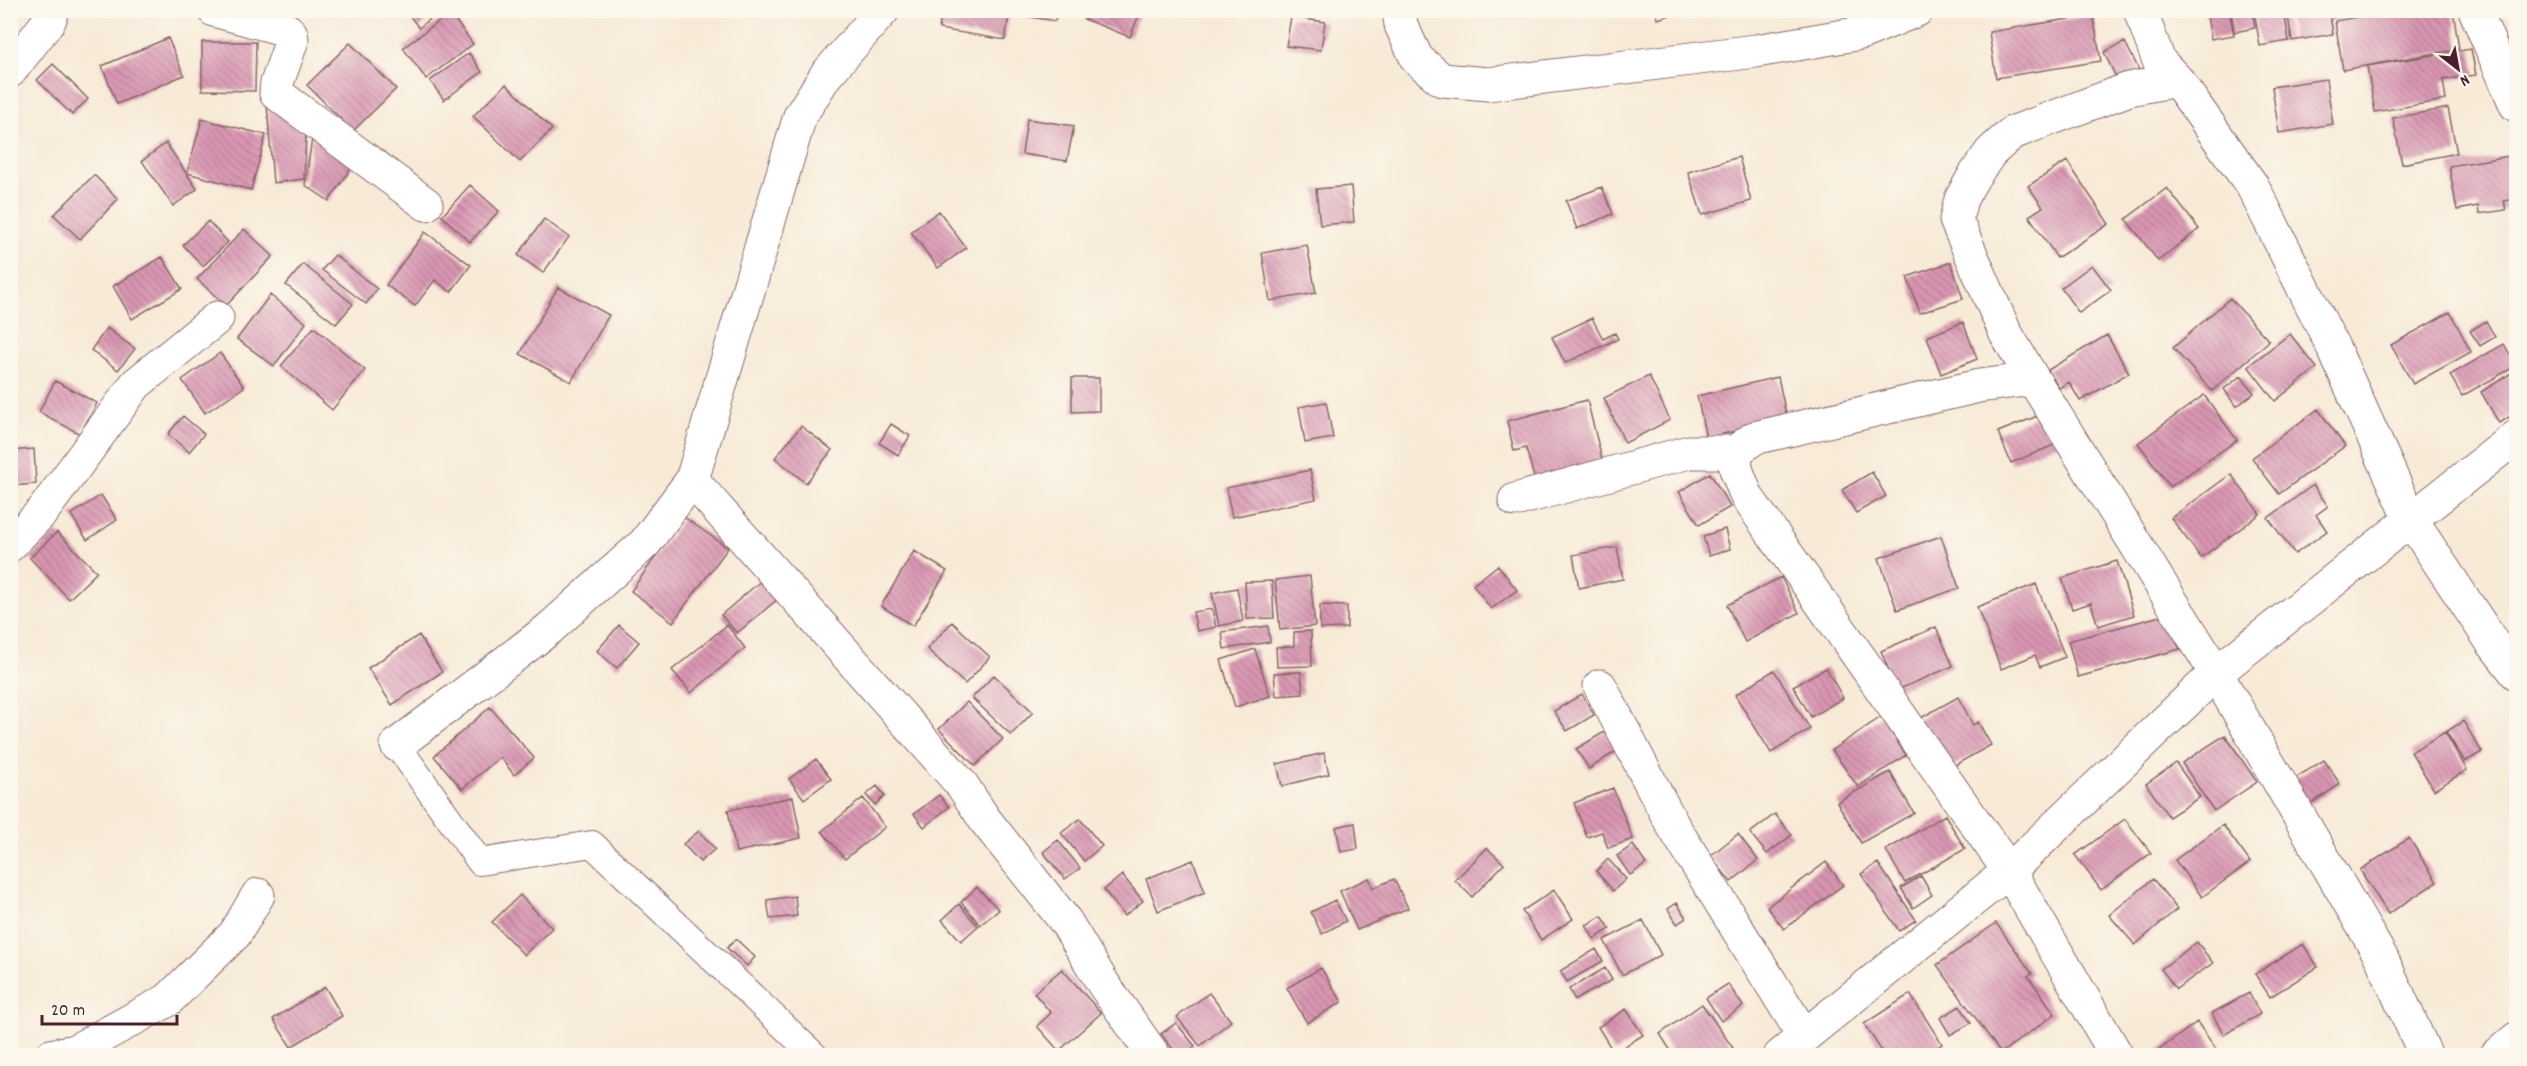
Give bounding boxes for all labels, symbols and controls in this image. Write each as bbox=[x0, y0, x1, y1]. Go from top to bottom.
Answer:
north arrow bbox=[2428, 39, 2488, 99]
text: N bbox=[2455, 68, 2474, 92]
scale bar bbox=[42, 988, 177, 1026]
text: 20 m bbox=[51, 999, 85, 1024]

